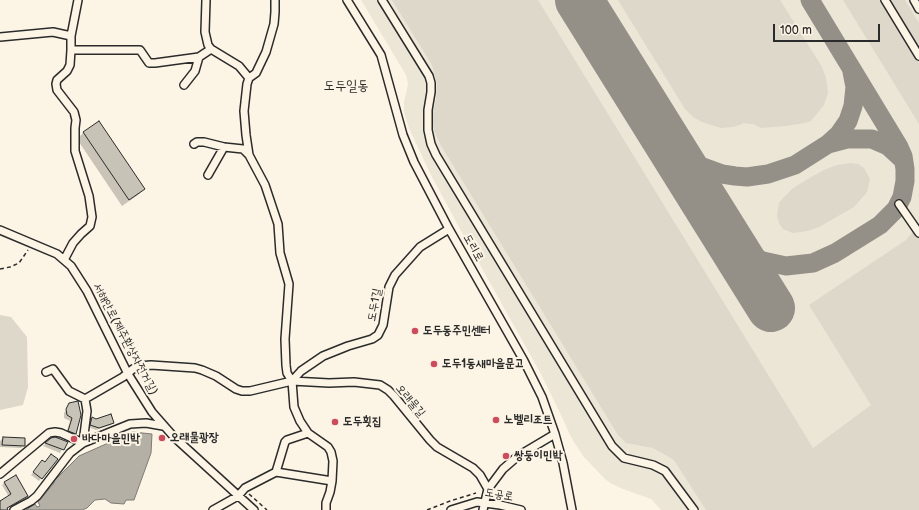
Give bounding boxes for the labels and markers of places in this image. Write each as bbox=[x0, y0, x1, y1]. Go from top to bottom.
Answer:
place label: 도두동주민센터 bbox=[423, 324, 491, 338]
marker: 도두동주민센터 bbox=[410, 326, 420, 336]
place label: 도두1동새마을문고 bbox=[442, 357, 524, 371]
marker: 도두1동새마을문고 bbox=[429, 359, 439, 369]
place label: 노벨리조트 bbox=[504, 413, 552, 427]
place label: 도두횟집 bbox=[343, 415, 382, 429]
marker: 노벨리조트 bbox=[491, 415, 501, 425]
marker: 도두횟집 bbox=[330, 417, 340, 427]
place label: 오래물광장 bbox=[170, 431, 218, 445]
place label: 바다마을민박 bbox=[82, 432, 140, 446]
marker: 오래물광장 bbox=[157, 433, 167, 443]
marker: 바다마을민박 bbox=[69, 434, 79, 444]
place label: 쌍둥이민박 bbox=[514, 449, 562, 463]
marker: 쌍둥이민박 bbox=[501, 451, 511, 461]

